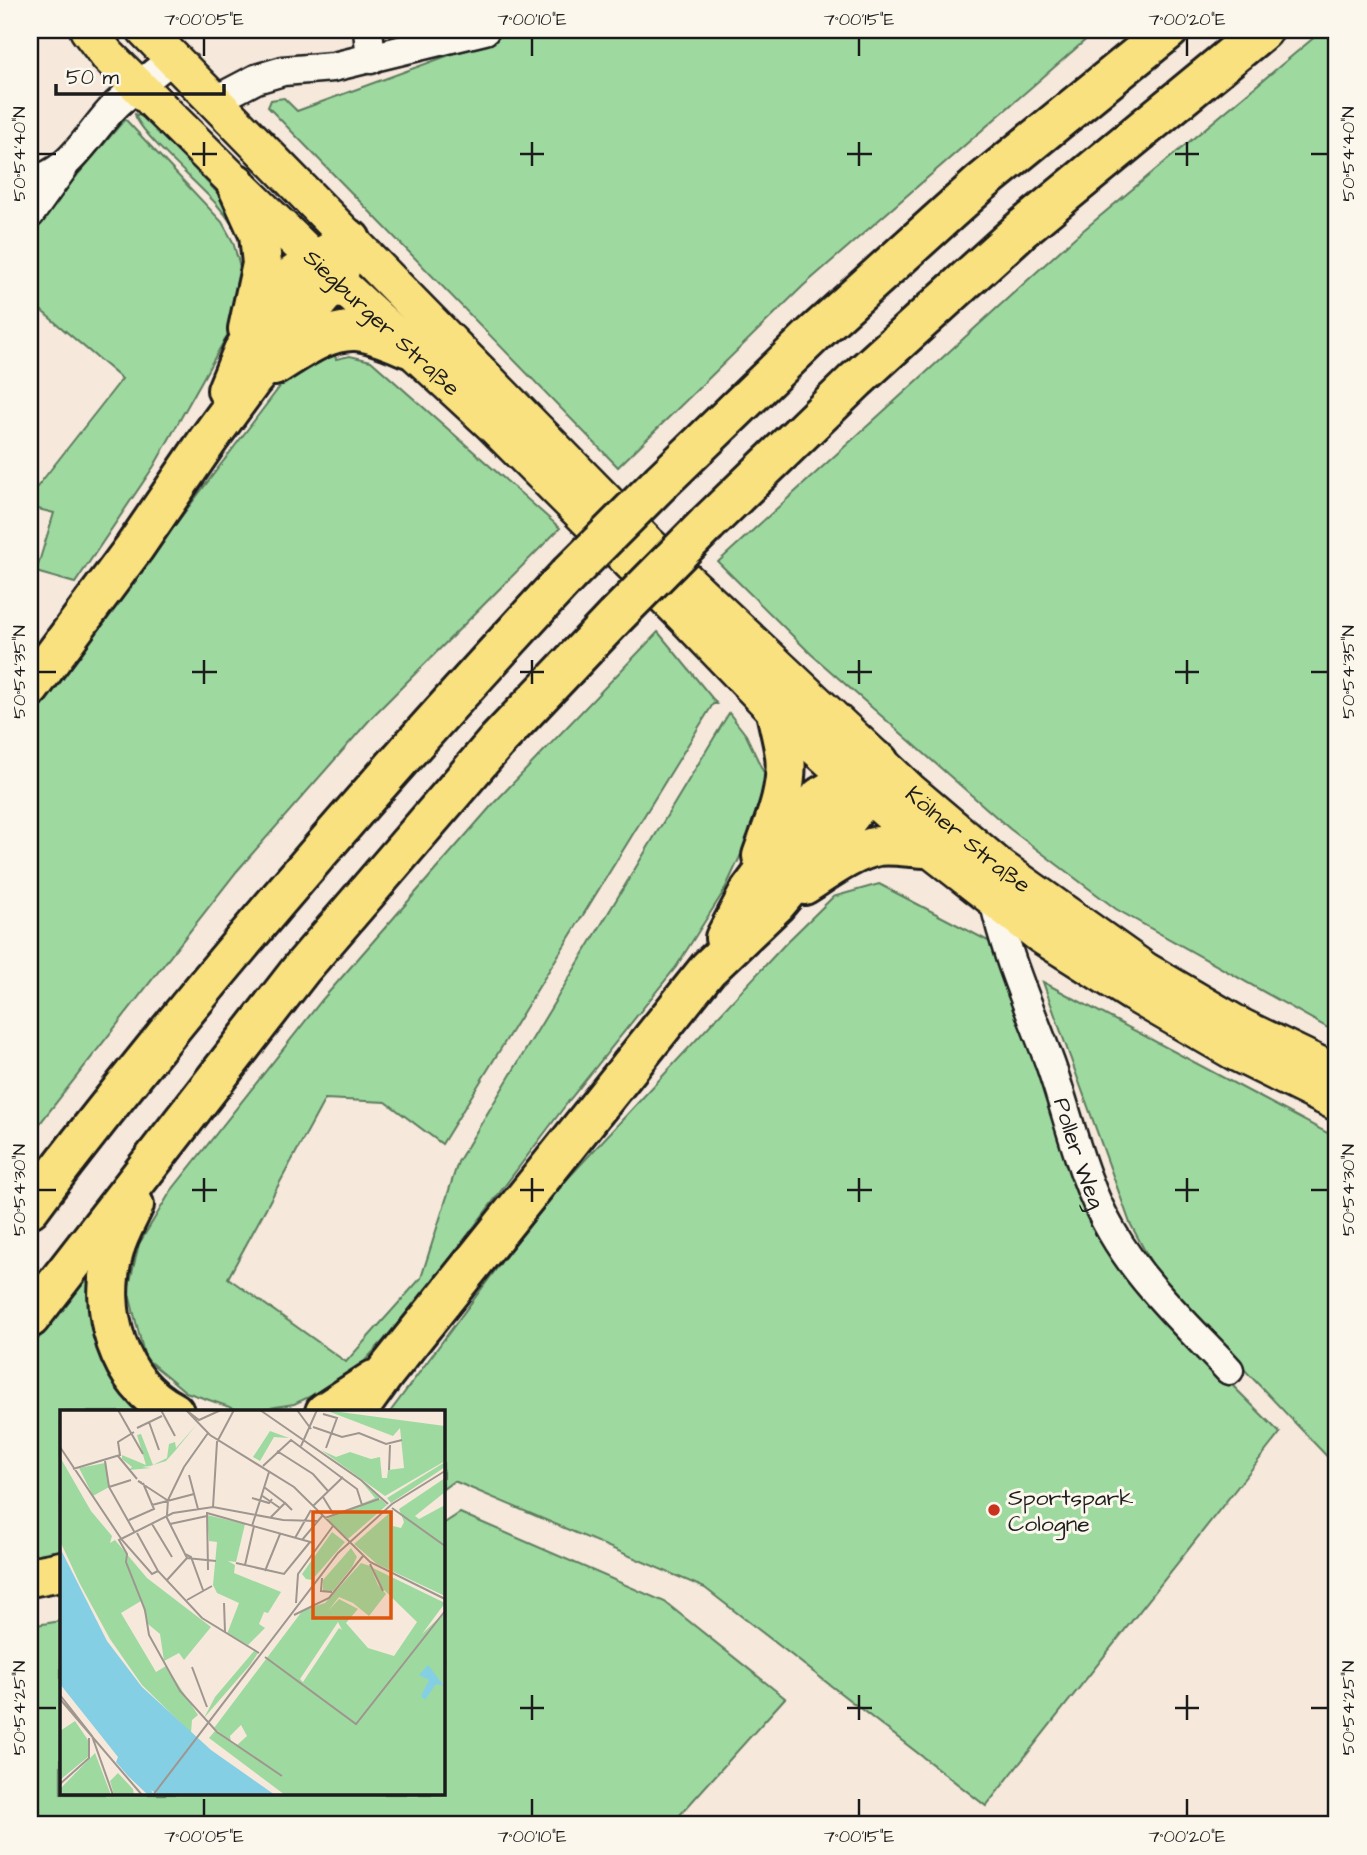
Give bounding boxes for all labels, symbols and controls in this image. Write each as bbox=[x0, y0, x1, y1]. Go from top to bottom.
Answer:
text: 7°00'05"E bbox=[164, 7, 244, 32]
text: 7°00'10"E bbox=[497, 7, 567, 32]
text: 7°00'15"E bbox=[824, 7, 895, 32]
text: 7°00'20"E bbox=[1148, 7, 1226, 32]
scale bar bbox=[56, 52, 224, 96]
text: 50 m bbox=[66, 63, 120, 92]
text: 50°54'40"N bbox=[7, 106, 32, 202]
text: 50°54'40"N bbox=[1336, 106, 1361, 202]
street label: Siegburger Straße bbox=[296, 242, 467, 404]
text: 50°54'35"N bbox=[7, 625, 32, 719]
text: 50°54'35"N bbox=[1336, 625, 1361, 719]
street label: Kölner Straße bbox=[898, 779, 1037, 901]
street label: Poller Weg bbox=[1045, 1094, 1113, 1214]
text: 50°54'30"N bbox=[7, 1144, 32, 1236]
text: 50°54'30"N bbox=[1336, 1144, 1361, 1236]
inset map bbox=[60, 1410, 444, 1796]
place label: Sportspark Cologne bbox=[1008, 1482, 1133, 1541]
marker: Sportspark Cologne bbox=[986, 1502, 1002, 1518]
text: 50°54'25"N bbox=[7, 1661, 32, 1755]
text: 50°54'25"N bbox=[1336, 1661, 1361, 1755]
text: 7°00'05"E bbox=[164, 1824, 244, 1849]
text: 7°00'10"E bbox=[497, 1824, 567, 1849]
text: 7°00'15"E bbox=[824, 1824, 895, 1849]
text: 7°00'20"E bbox=[1148, 1824, 1226, 1849]

